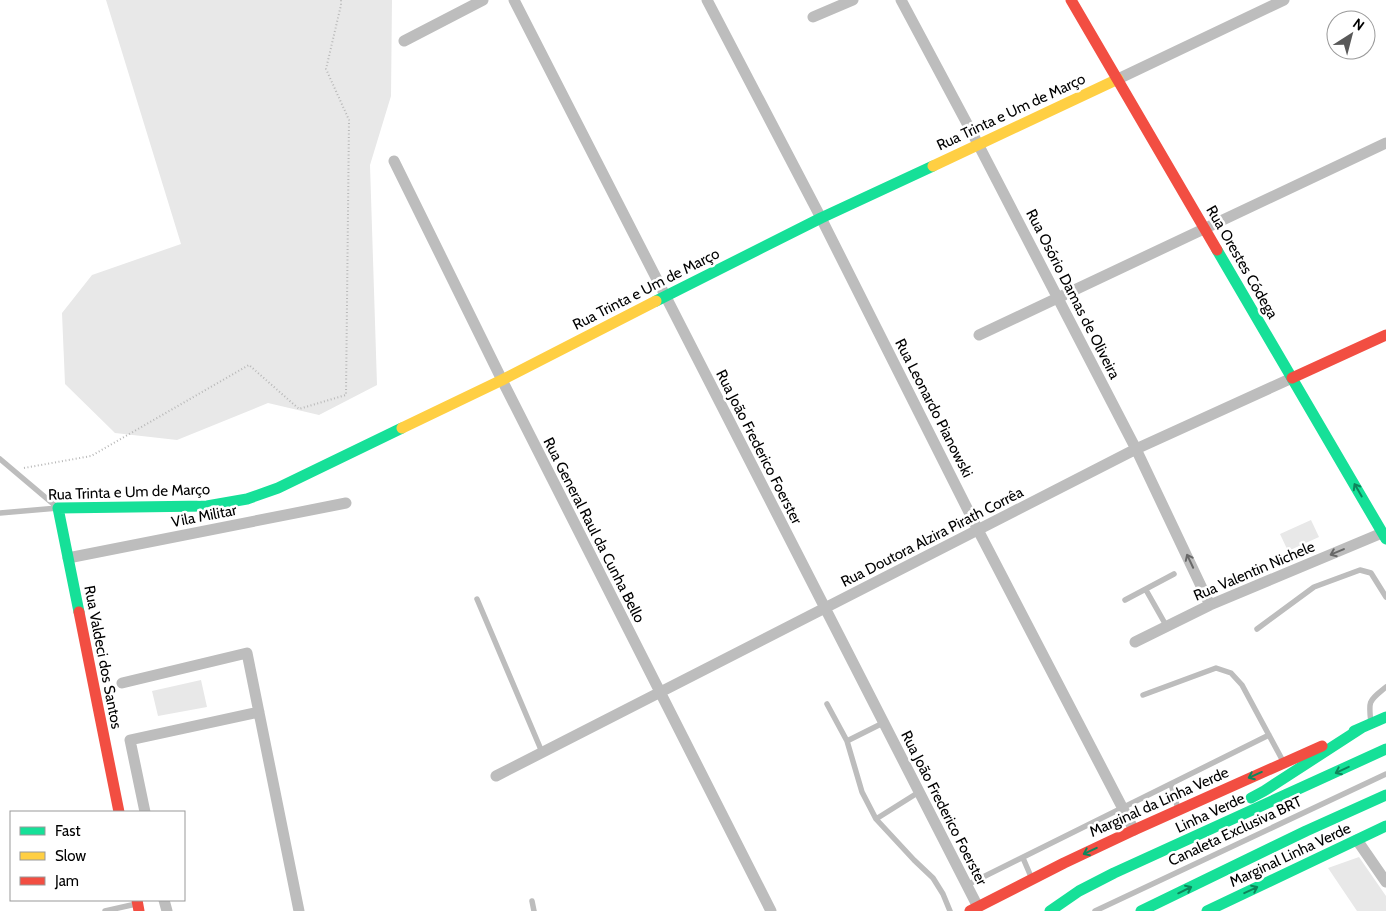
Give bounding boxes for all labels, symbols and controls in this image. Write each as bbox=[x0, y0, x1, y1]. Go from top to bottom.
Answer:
north arrow bbox=[1326, 10, 1376, 60]
text: N bbox=[1349, 14, 1368, 35]
street label: Rua Trinta e Um de Março bbox=[934, 70, 1088, 154]
street label: Rua Orestes Códega bbox=[1202, 202, 1282, 322]
street label: Rua Osório Damas de Oliveira bbox=[1022, 206, 1124, 383]
street label: Rua Trinta e Um de Março bbox=[570, 244, 722, 334]
street label: Rua Leonardo Pianowski bbox=[891, 336, 977, 480]
street label: Rua João Frederico Foerster bbox=[712, 367, 806, 528]
street label: Rua General Raul da Cunha Bello bbox=[539, 434, 649, 626]
street label: Rua Trinta e Um de Março bbox=[48, 480, 210, 504]
street label: Rua Doutora Alzira Pirath Corrêa bbox=[838, 483, 1027, 591]
one-way arrow bbox=[1352, 484, 1362, 498]
street label: Vila Militar bbox=[170, 501, 238, 531]
street label: Rua Valentin Nichele bbox=[1191, 537, 1318, 605]
one-way arrow bbox=[1330, 548, 1345, 557]
one-way arrow bbox=[1184, 554, 1194, 569]
street label: Rua Valdeci dos Santos bbox=[80, 584, 126, 730]
street label: Rua João Frederico Foerster bbox=[897, 728, 991, 889]
street label: Marginal da Linha Verde bbox=[1087, 763, 1231, 841]
one-way arrow bbox=[1335, 765, 1350, 775]
one-way arrow bbox=[1248, 771, 1263, 781]
street label: Linha Verde bbox=[1173, 789, 1247, 837]
street label: Canaleta Exclusiva BRT bbox=[1165, 792, 1305, 870]
legend bbox=[10, 811, 185, 901]
street label: Marginal Linha Verde bbox=[1227, 819, 1354, 891]
text: Fast bbox=[55, 822, 80, 840]
one-way arrow bbox=[1083, 846, 1098, 856]
text: Slow bbox=[55, 847, 86, 865]
text: Jam bbox=[54, 872, 79, 890]
one-way arrow bbox=[1177, 885, 1192, 894]
one-way arrow bbox=[1243, 885, 1258, 894]

